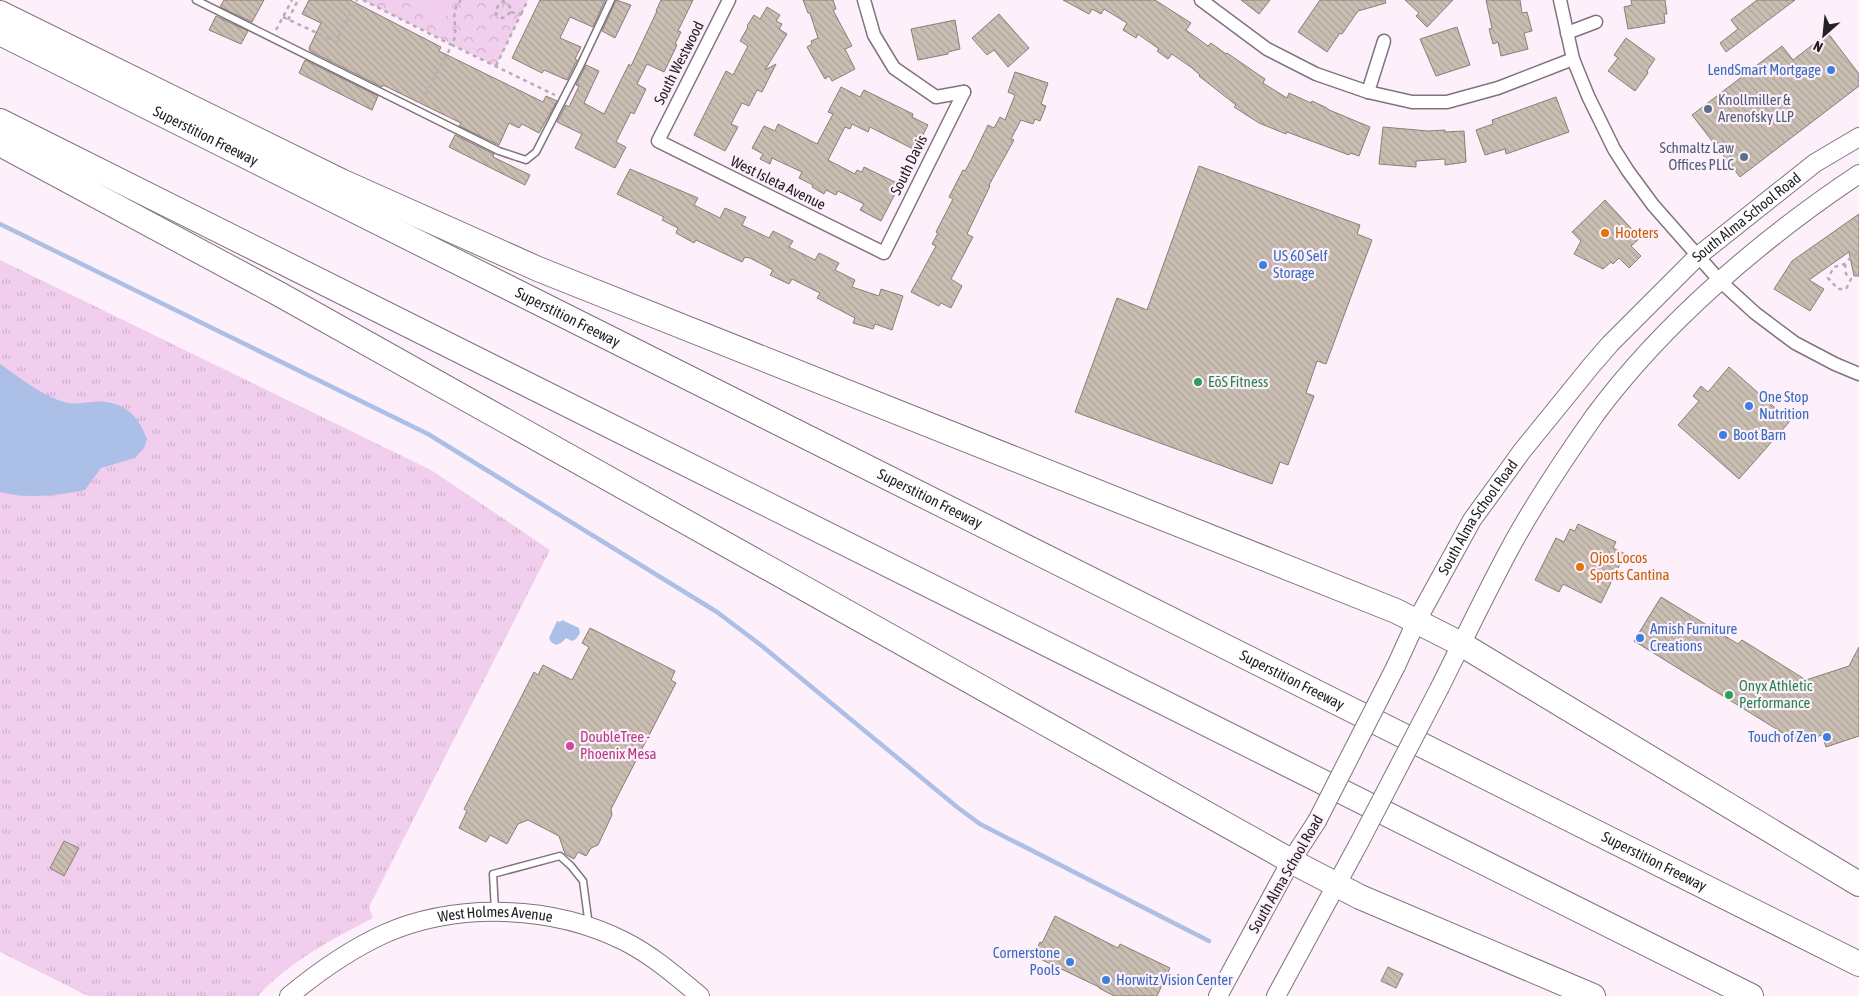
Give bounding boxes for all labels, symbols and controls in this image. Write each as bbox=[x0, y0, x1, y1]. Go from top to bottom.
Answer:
north arrow bbox=[1799, 10, 1849, 60]
street label: South Westwood bbox=[650, 18, 707, 107]
text: N bbox=[1811, 38, 1825, 56]
place label: LendSmart Mortgage bbox=[1707, 61, 1821, 78]
marker: LendSmart Mortgage bbox=[1825, 64, 1837, 76]
place label: Knollmiller & Arenofsky LLP bbox=[1718, 91, 1794, 125]
street label: Superstition Freeway bbox=[151, 102, 261, 169]
marker: Knollmiller & Arenofsky LLP bbox=[1702, 103, 1714, 115]
street label: South Davis bbox=[887, 132, 930, 198]
place label: Schmaltz Law Offices PLLC bbox=[1660, 139, 1734, 173]
marker: Schmaltz Law Offices PLLC bbox=[1738, 151, 1750, 163]
street label: West Isleta Avenue bbox=[728, 152, 829, 213]
street label: South Alma School Road bbox=[1688, 169, 1804, 265]
place label: Hooters bbox=[1615, 224, 1659, 241]
marker: Hooters bbox=[1599, 227, 1611, 239]
place label: US 60 Self Storage bbox=[1273, 247, 1328, 281]
marker: US 60 Self Storage bbox=[1257, 259, 1269, 271]
street label: Superstition Freeway bbox=[513, 284, 623, 350]
place label: EōS Fitness bbox=[1208, 373, 1268, 390]
marker: EōS Fitness bbox=[1192, 376, 1204, 388]
place label: One Stop Nutrition bbox=[1759, 388, 1809, 422]
marker: One Stop Nutrition bbox=[1743, 400, 1755, 412]
place label: Boot Barn bbox=[1733, 426, 1786, 443]
marker: Boot Barn bbox=[1717, 429, 1729, 441]
street label: South Alma School Road bbox=[1435, 456, 1521, 578]
street label: Superstition Freeway bbox=[875, 465, 985, 532]
place label: Ojos Locos Sports Cantina bbox=[1590, 549, 1669, 583]
marker: Ojos Locos Sports Cantina bbox=[1574, 561, 1586, 573]
place label: Amish Furniture Creations bbox=[1650, 620, 1738, 654]
marker: Amish Furniture Creations bbox=[1634, 632, 1646, 644]
street label: Superstition Freeway bbox=[1237, 646, 1347, 713]
place label: Onyx Athletic Performance bbox=[1739, 677, 1813, 711]
marker: Onyx Athletic Performance bbox=[1723, 689, 1735, 701]
place label: DoubleTree - Phoenix Mesa bbox=[580, 728, 656, 762]
place label: Touch of Zen bbox=[1748, 728, 1817, 745]
marker: Touch of Zen bbox=[1821, 731, 1833, 743]
marker: DoubleTree - Phoenix Mesa bbox=[564, 740, 576, 752]
street label: South Alma School Road bbox=[1245, 812, 1326, 936]
street label: Superstition Freeway bbox=[1599, 828, 1710, 894]
street label: West Holmes Avenue bbox=[436, 903, 554, 925]
place label: Cornerstone Pools bbox=[993, 944, 1060, 978]
marker: Cornerstone Pools bbox=[1064, 956, 1076, 968]
place label: Horwitz Vision Center bbox=[1116, 971, 1233, 988]
marker: Horwitz Vision Center bbox=[1100, 974, 1112, 986]

